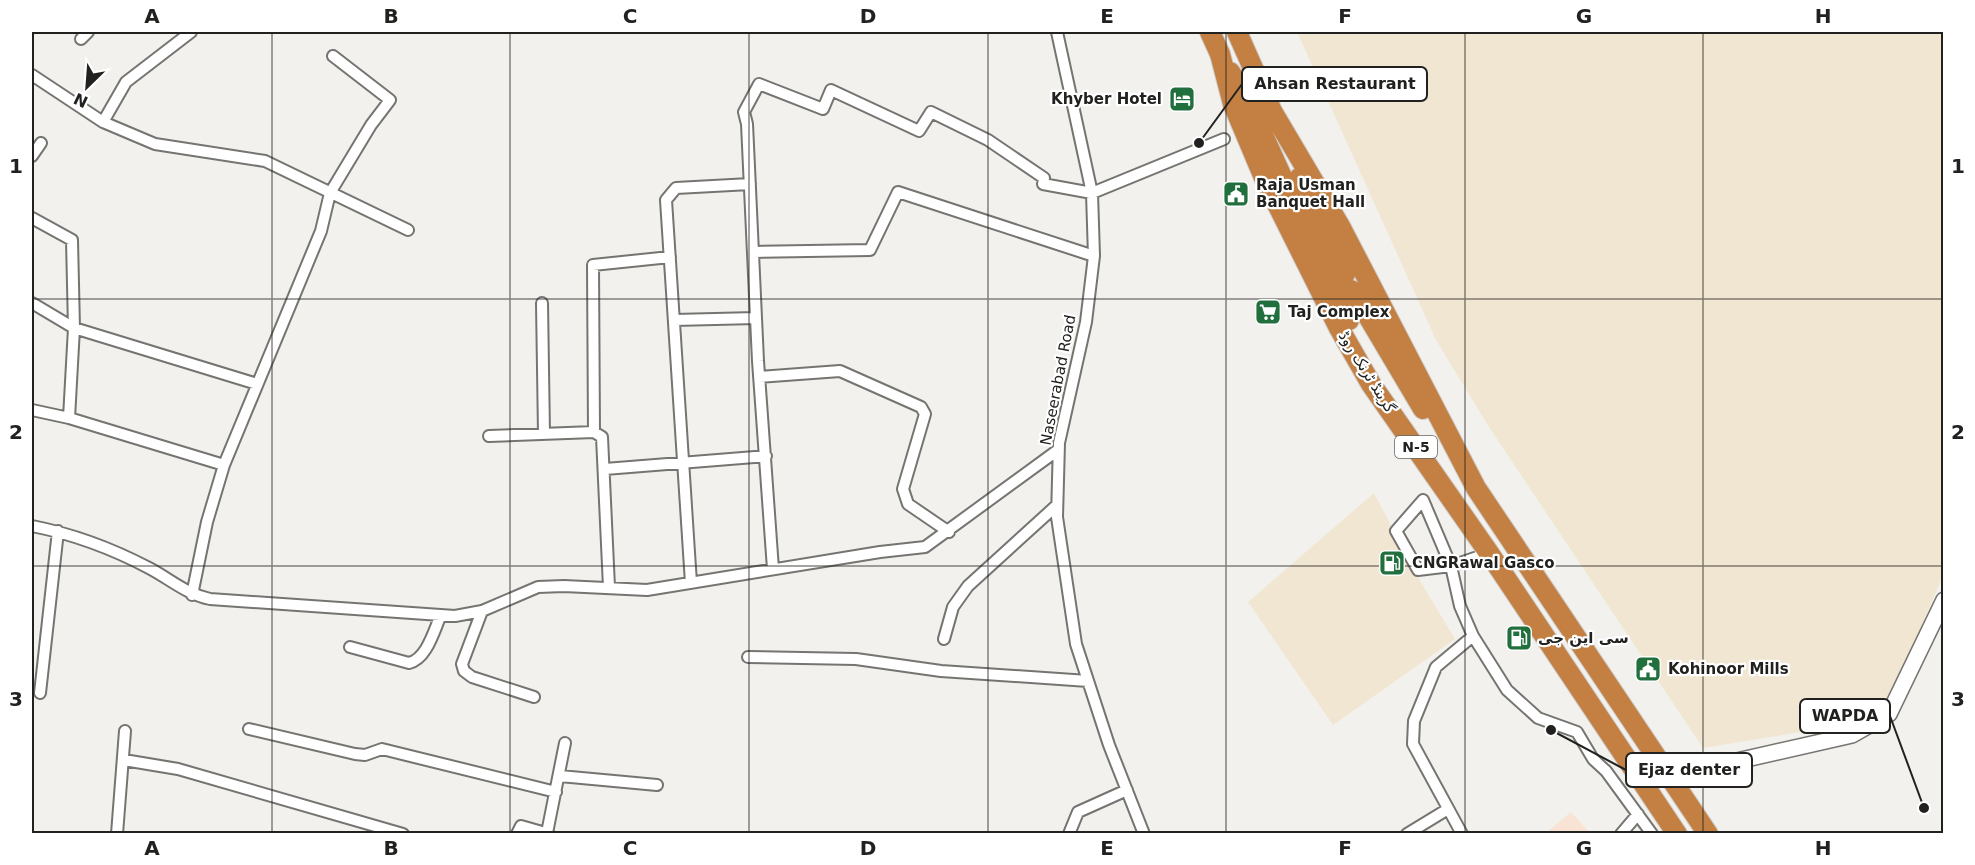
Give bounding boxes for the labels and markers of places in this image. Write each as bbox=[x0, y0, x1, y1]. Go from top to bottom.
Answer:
callout: Ahsan Restaurant bbox=[1242, 67, 1427, 101]
hotel icon: Khyber Hotel bbox=[1167, 84, 1197, 114]
place label: Khyber Hotel bbox=[1051, 90, 1162, 108]
place label: Raja Usman Banquet Hall bbox=[1256, 176, 1365, 211]
public building icon: Raja Usman Banquet Hall bbox=[1221, 179, 1251, 209]
supermarket icon: Taj Complex bbox=[1253, 297, 1283, 327]
place label: Taj Complex bbox=[1288, 303, 1390, 321]
fuel station icon: CNGRawal Gasco bbox=[1377, 548, 1407, 578]
place label: CNGRawal Gasco bbox=[1412, 554, 1554, 572]
fuel station icon: سی این جی bbox=[1504, 623, 1534, 653]
place label: سی این جی bbox=[1538, 629, 1629, 647]
public building icon: Kohinoor Mills bbox=[1633, 654, 1663, 684]
place label: Kohinoor Mills bbox=[1668, 660, 1789, 678]
callout: WAPDA bbox=[1800, 699, 1890, 733]
callout: Ejaz denter bbox=[1626, 753, 1752, 787]

